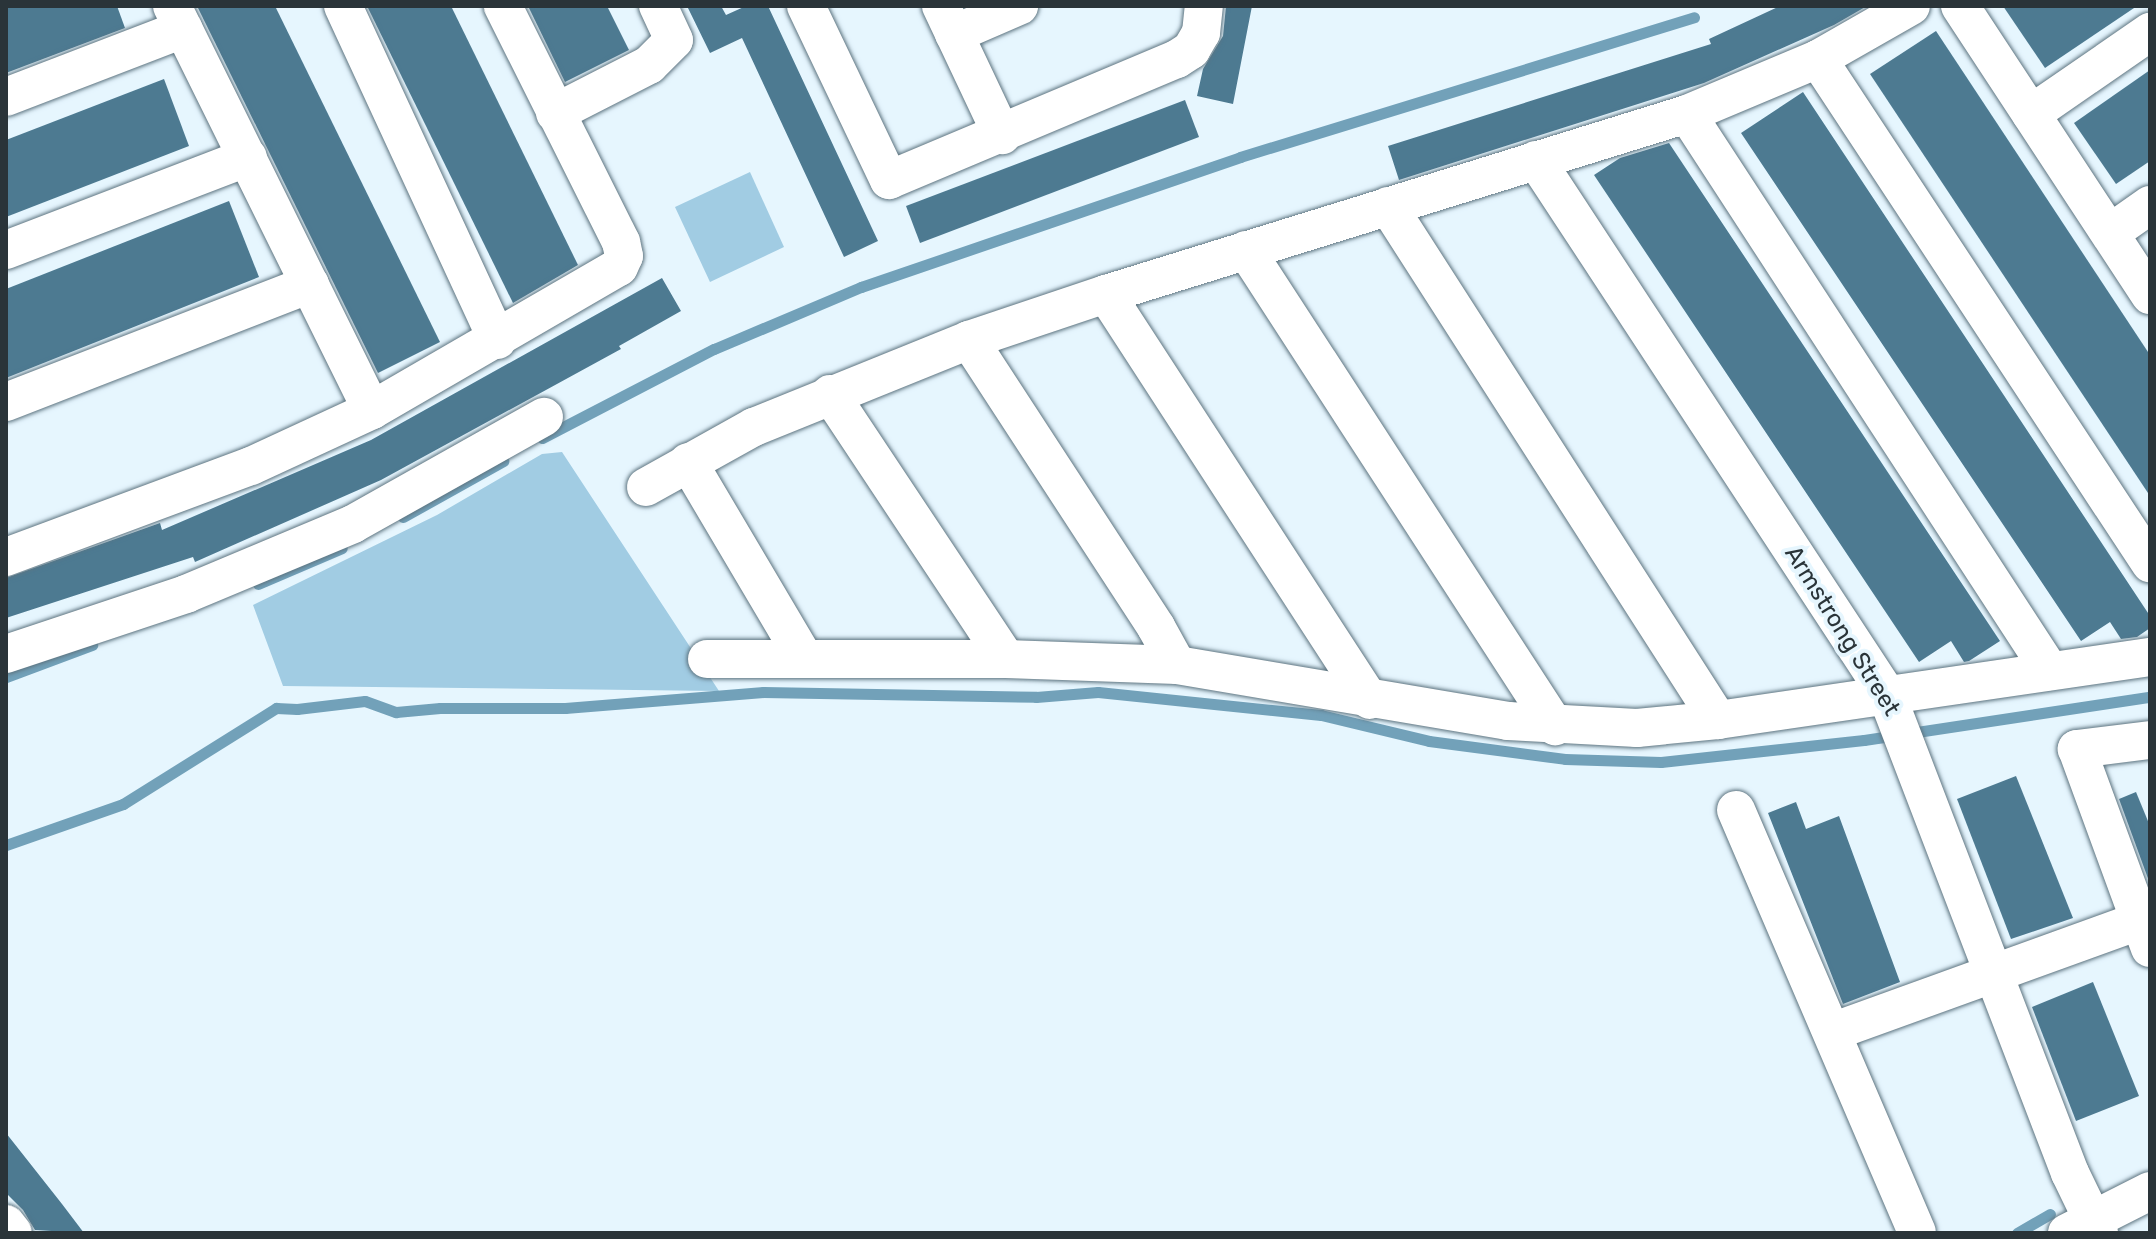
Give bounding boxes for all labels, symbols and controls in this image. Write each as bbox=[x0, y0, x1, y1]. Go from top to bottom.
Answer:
street label: Armstrong Street bbox=[1778, 541, 1906, 721]

